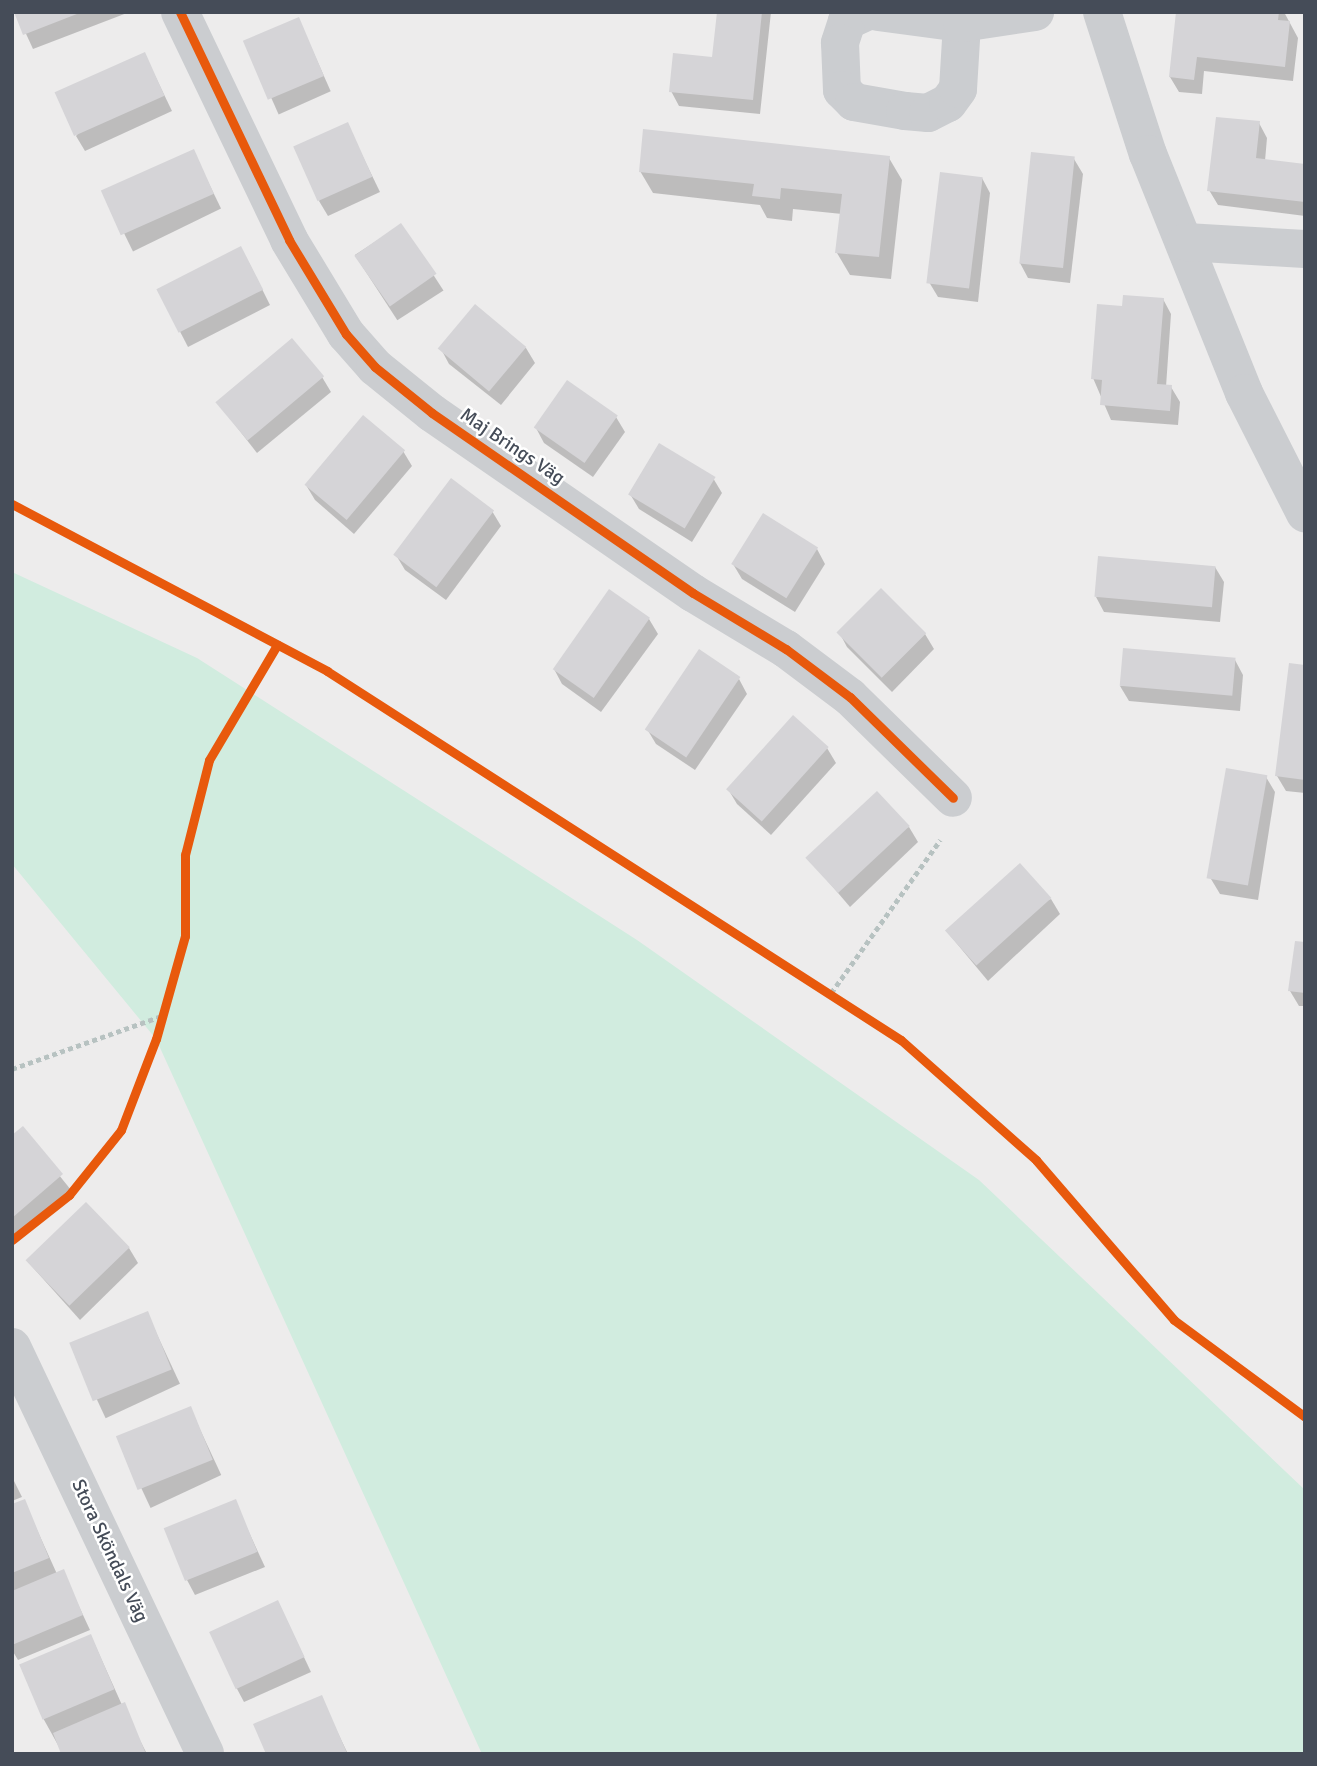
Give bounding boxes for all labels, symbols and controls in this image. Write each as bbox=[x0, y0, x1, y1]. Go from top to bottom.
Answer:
street label: Maj Brings Väg bbox=[456, 404, 568, 490]
street label: Stora Sköndals Väg bbox=[66, 1476, 152, 1626]

